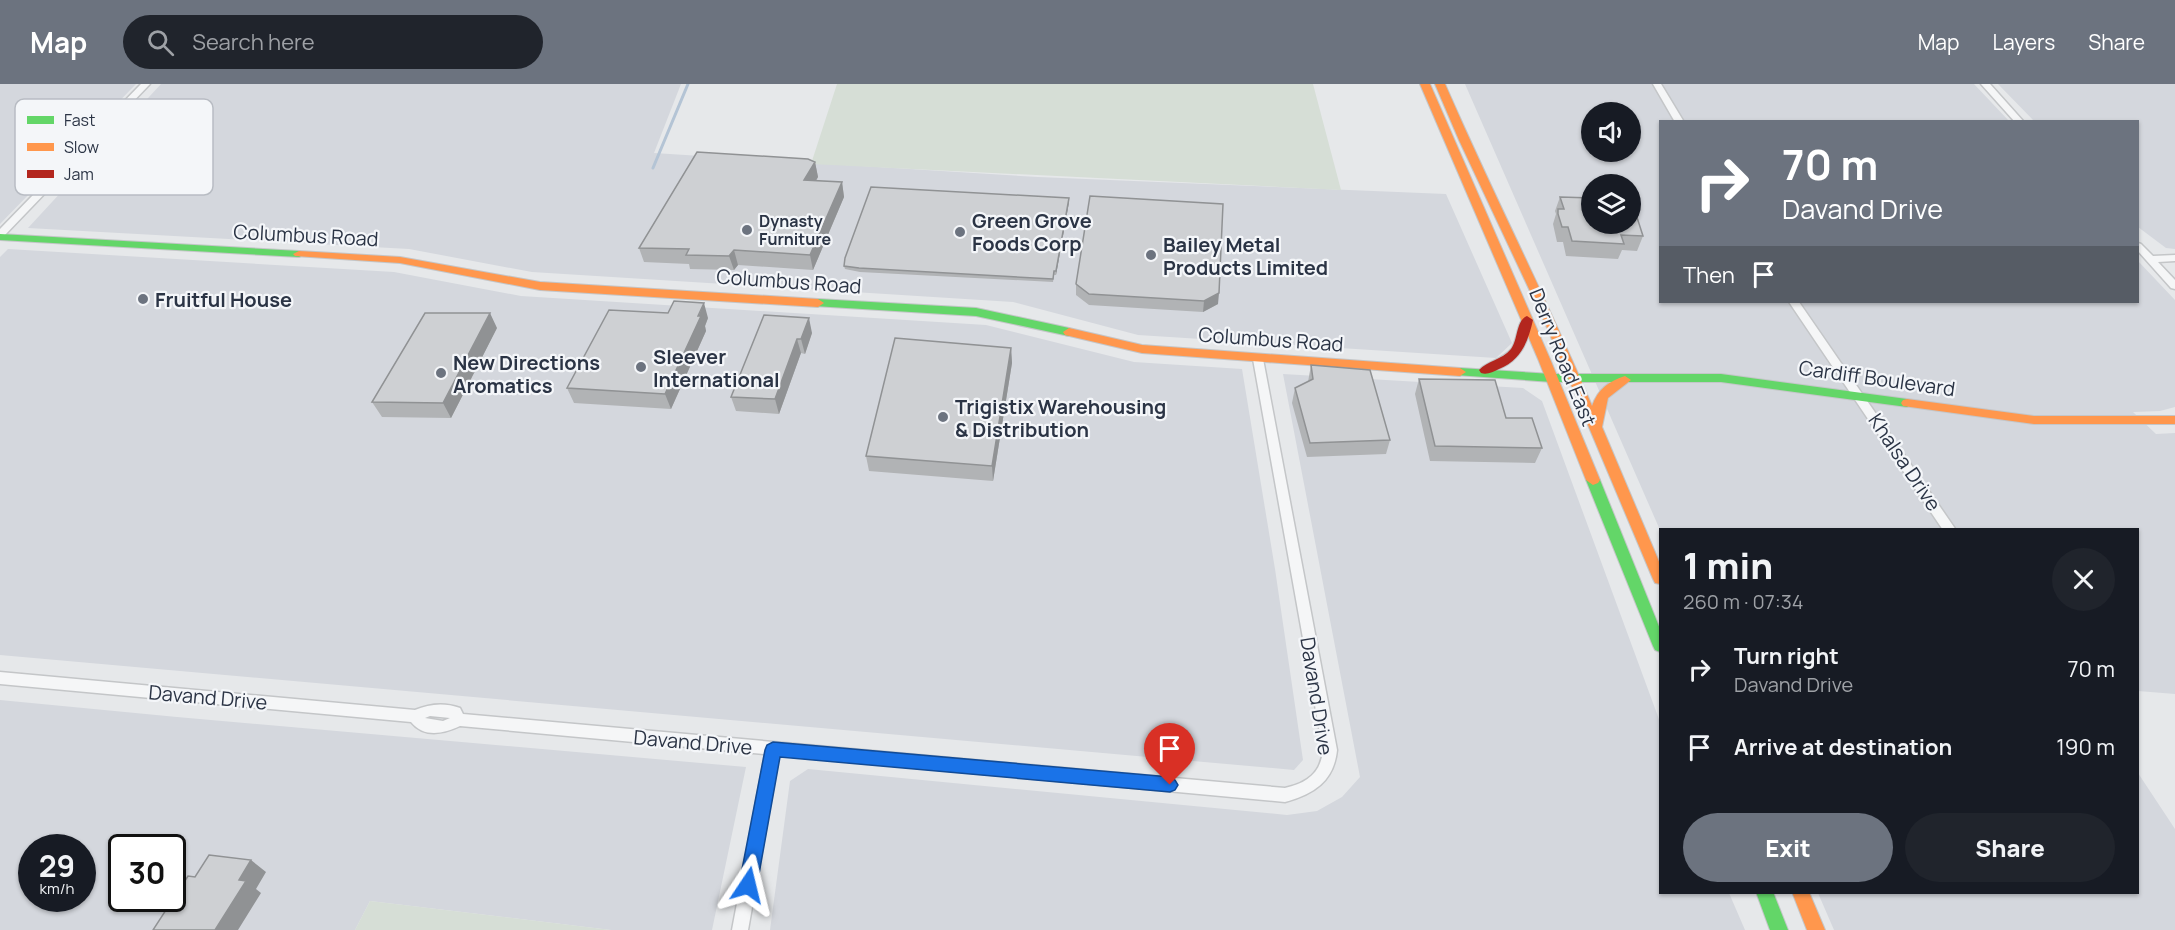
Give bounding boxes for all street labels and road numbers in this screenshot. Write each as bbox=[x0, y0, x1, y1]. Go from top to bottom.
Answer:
street label: Columbus Road bbox=[233, 218, 379, 252]
street label: Columbus Road bbox=[716, 262, 862, 300]
street label: Derry Road East bbox=[1523, 284, 1603, 430]
street label: Columbus Road bbox=[1198, 320, 1344, 358]
street label: Cardiff Boulevard bbox=[1797, 354, 1957, 402]
street label: Khalsa Drive bbox=[1863, 408, 1947, 516]
street label: Davand Drive bbox=[1294, 635, 1340, 757]
street label: Davand Drive bbox=[147, 678, 269, 716]
street label: Davand Drive bbox=[632, 723, 754, 761]

